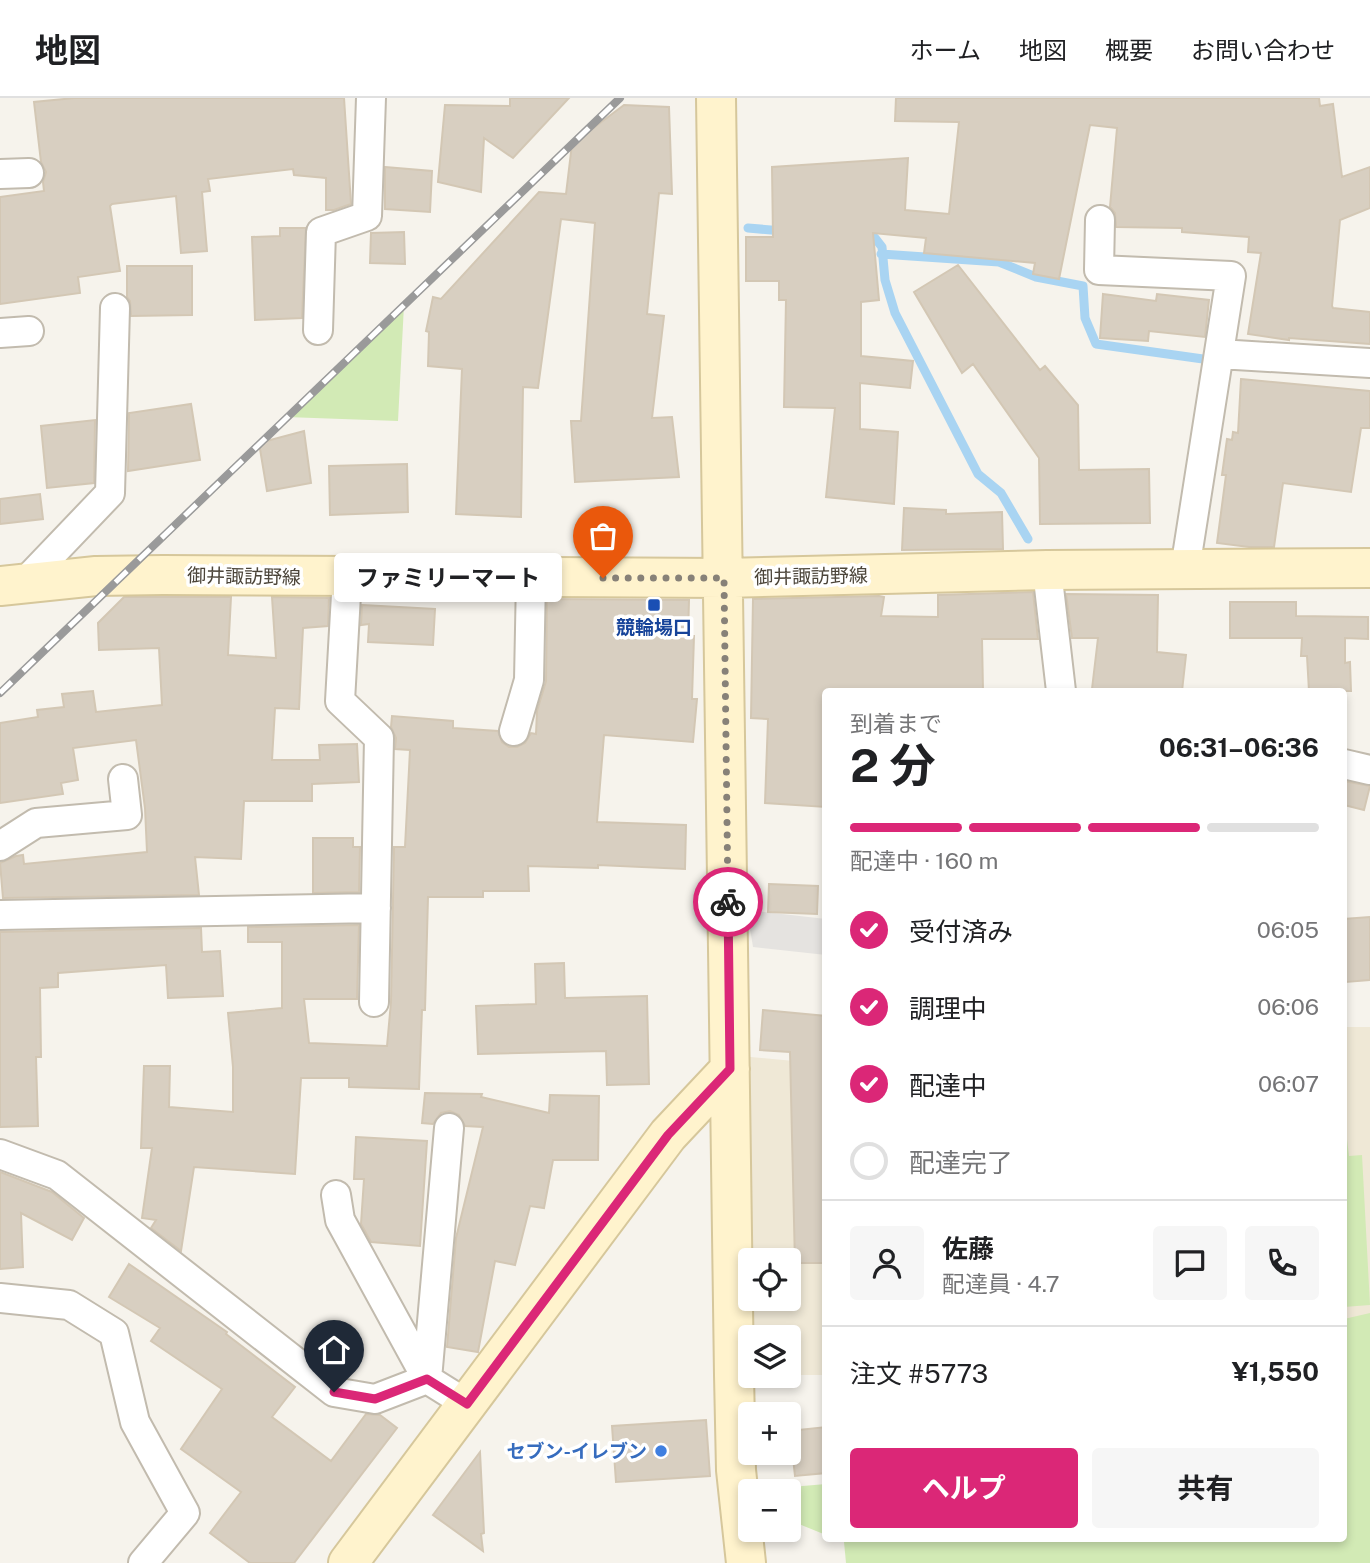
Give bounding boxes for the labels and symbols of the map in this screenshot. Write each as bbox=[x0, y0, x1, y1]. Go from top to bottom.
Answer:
pin bbox=[573, 506, 633, 578]
callout: ファミリーマート bbox=[334, 554, 561, 602]
street label: 御井諏訪野線 bbox=[187, 564, 301, 588]
street label: 御井諏訪野線 bbox=[754, 564, 868, 588]
marker: 競輪場口 bbox=[646, 597, 662, 613]
place label: 競輪場口 bbox=[616, 616, 692, 638]
courier bbox=[693, 867, 763, 937]
pin bbox=[304, 1320, 364, 1392]
place label: セブン-イレブン bbox=[507, 1440, 647, 1462]
marker: セブン-イレブン bbox=[653, 1443, 669, 1459]

